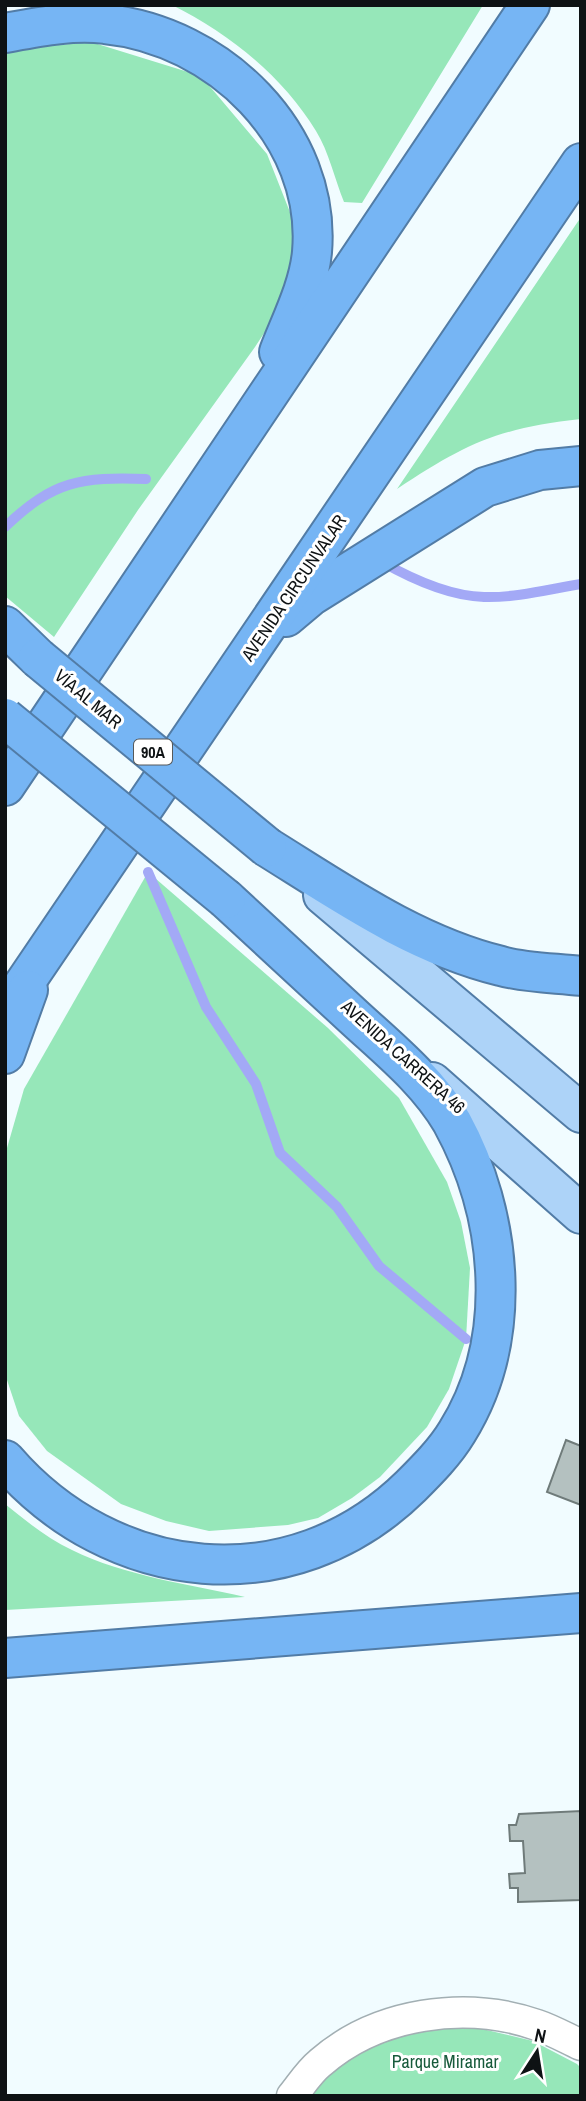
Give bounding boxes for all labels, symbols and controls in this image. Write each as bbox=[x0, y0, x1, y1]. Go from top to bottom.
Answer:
street label: AVENIDA CIRCUNVALAR bbox=[235, 509, 352, 667]
street label: VÍA AL MAR bbox=[49, 663, 128, 734]
road number: 90A bbox=[134, 740, 172, 764]
street label: AVENIDA CARRERA 46 bbox=[335, 994, 471, 1119]
north arrow bbox=[502, 2017, 572, 2087]
text: N bbox=[532, 2021, 549, 2049]
park label: Parque Miramar bbox=[392, 2049, 498, 2074]

